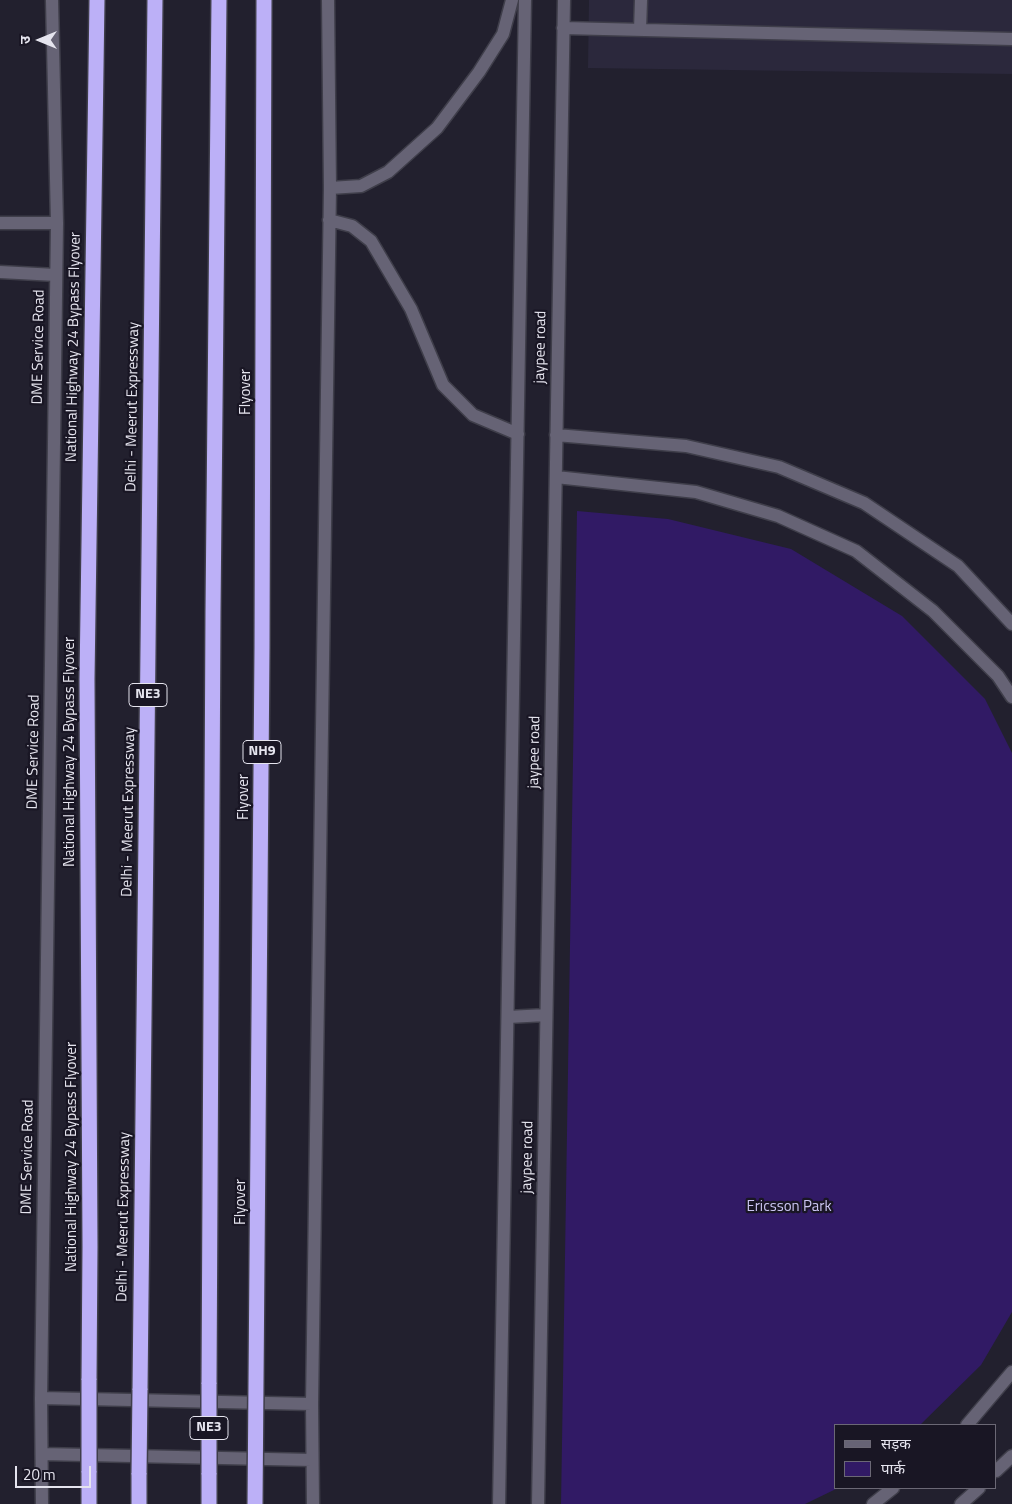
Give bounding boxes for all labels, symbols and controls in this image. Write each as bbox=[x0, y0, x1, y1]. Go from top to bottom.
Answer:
north arrow bbox=[15, 15, 65, 65]
text: उ bbox=[14, 36, 35, 44]
street label: National Highway 24 Bypass Flyover bbox=[63, 232, 85, 462]
street label: DME Service Road bbox=[29, 289, 49, 405]
street label: jaypee road bbox=[531, 310, 551, 384]
street label: Delhi - Meerut Expressway bbox=[123, 322, 143, 492]
street label: Flyover bbox=[237, 369, 255, 415]
street label: National Highway 24 Bypass Flyover bbox=[61, 637, 79, 867]
road number: NE3 bbox=[129, 684, 167, 706]
street label: DME Service Road bbox=[24, 694, 44, 810]
street label: jaypee road bbox=[525, 715, 545, 789]
street label: Delhi - Meerut Expressway bbox=[119, 727, 139, 897]
road number: NH9 bbox=[243, 740, 281, 764]
street label: Flyover bbox=[235, 774, 253, 820]
street label: National Highway 24 Bypass Flyover bbox=[63, 1042, 81, 1272]
street label: DME Service Road bbox=[18, 1099, 38, 1215]
street label: jaypee road bbox=[518, 1120, 538, 1194]
street label: Delhi - Meerut Expressway bbox=[114, 1132, 134, 1302]
street label: Flyover bbox=[232, 1179, 250, 1225]
park label: Ericsson Park bbox=[746, 1198, 832, 1216]
road number: NE3 bbox=[190, 1416, 228, 1440]
legend bbox=[834, 1424, 997, 1489]
text: सड़क bbox=[881, 1432, 911, 1455]
scale bar bbox=[18, 1456, 94, 1488]
text: पार्क bbox=[881, 1457, 905, 1480]
text: 20 m bbox=[23, 1463, 56, 1486]

